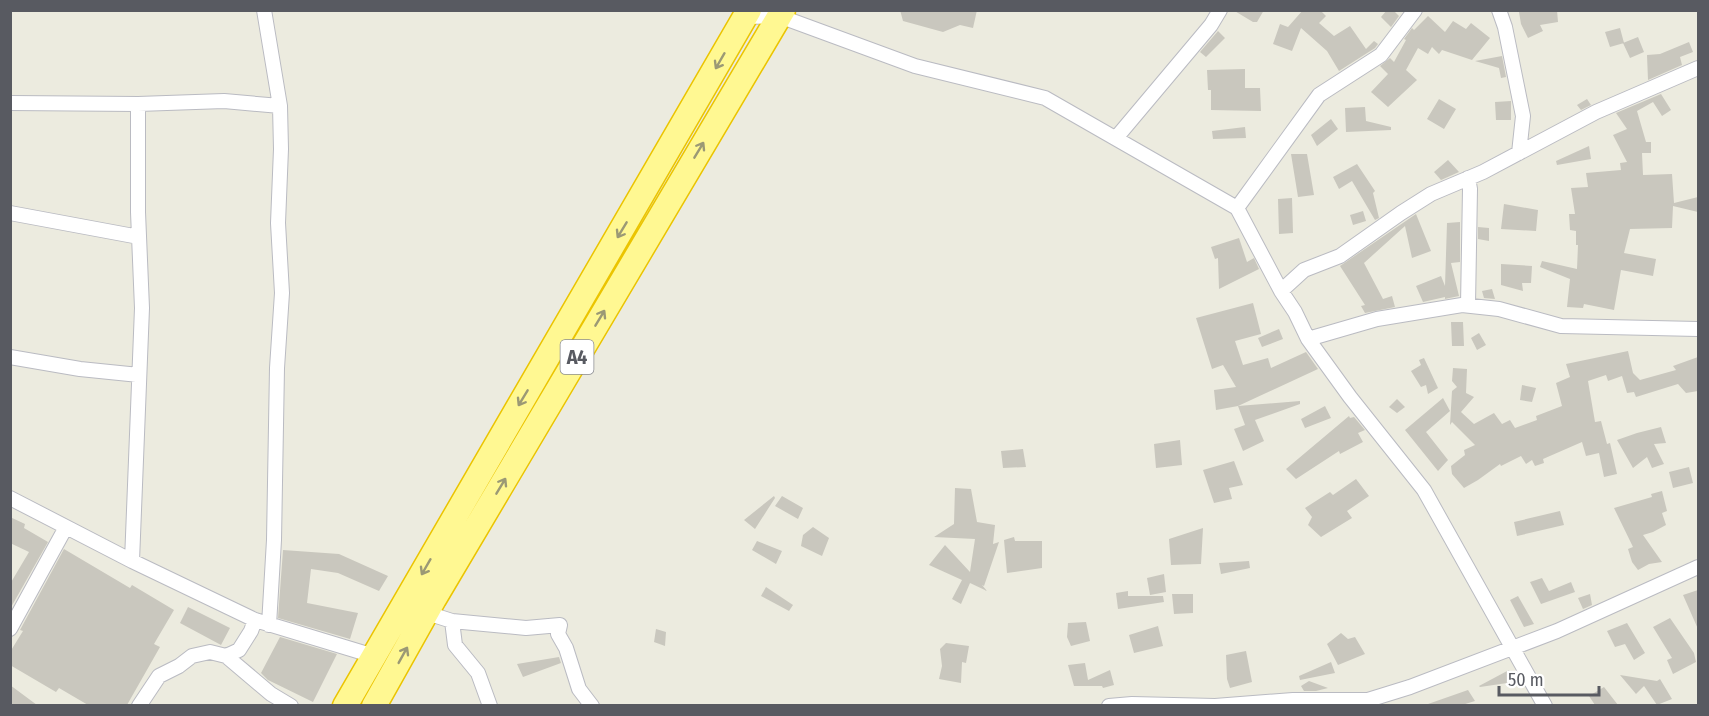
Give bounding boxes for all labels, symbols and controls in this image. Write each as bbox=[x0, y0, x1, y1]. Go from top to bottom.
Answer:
one-way arrow bbox=[713, 52, 725, 69]
one-way arrow bbox=[694, 142, 706, 159]
one-way arrow bbox=[616, 221, 628, 238]
one-way arrow bbox=[594, 310, 606, 327]
road number: A4 bbox=[560, 340, 594, 374]
one-way arrow bbox=[516, 389, 528, 406]
one-way arrow bbox=[495, 478, 507, 495]
one-way arrow bbox=[420, 558, 432, 575]
one-way arrow bbox=[398, 646, 409, 664]
scale bar bbox=[1499, 659, 1600, 697]
text: 50 m bbox=[1508, 669, 1544, 691]

